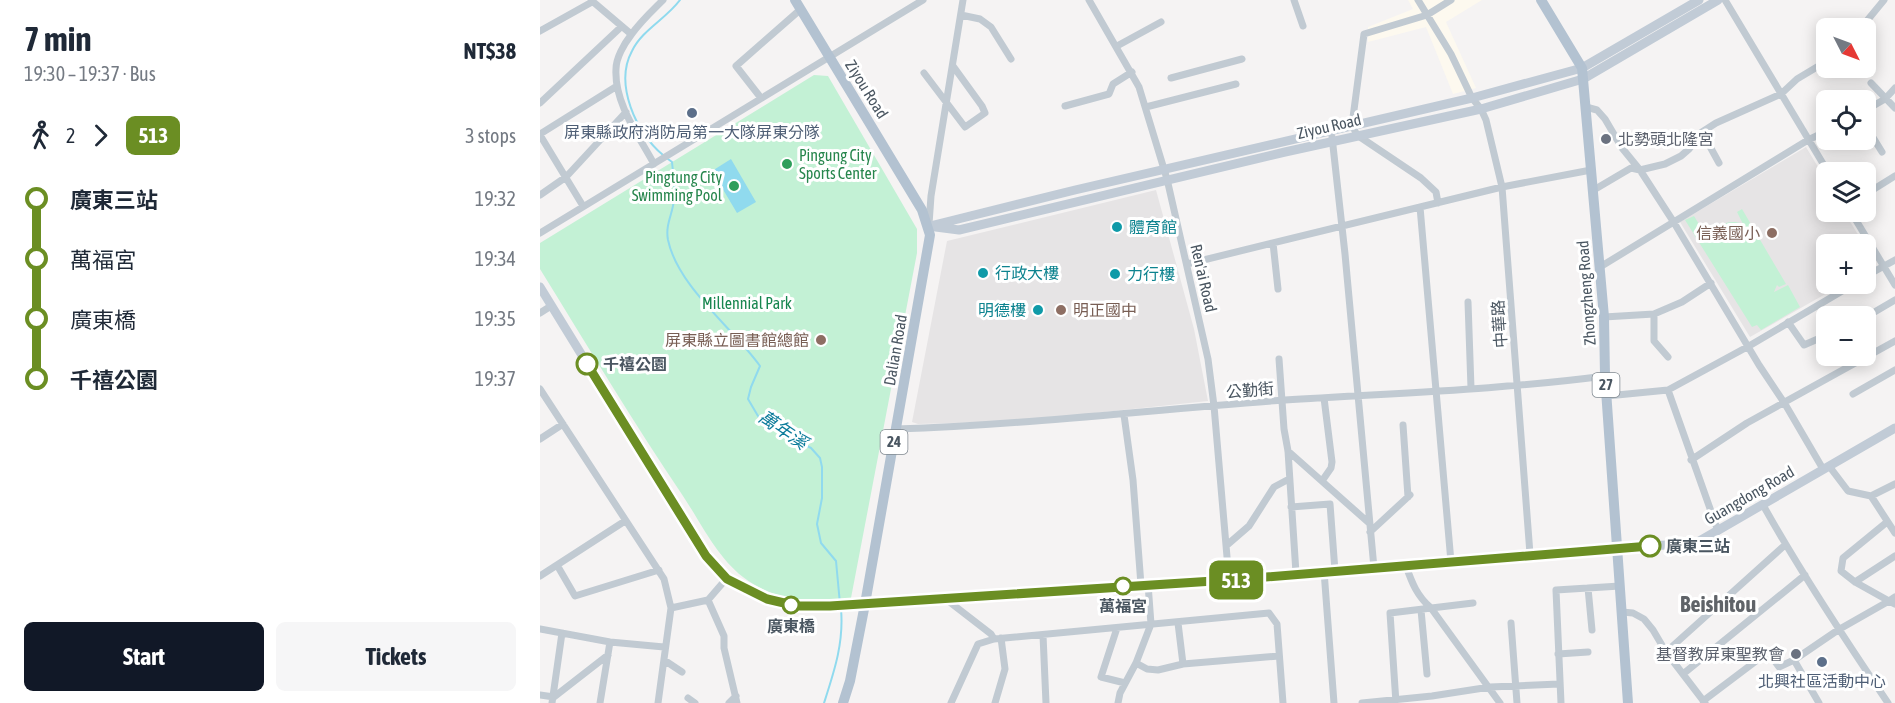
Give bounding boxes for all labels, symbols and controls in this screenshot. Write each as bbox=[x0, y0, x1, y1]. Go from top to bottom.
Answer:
north arrow bbox=[1816, 18, 1876, 78]
map controls bbox=[1816, 18, 1876, 366]
text: 7 min bbox=[24, 20, 91, 58]
text: NT$38 bbox=[463, 38, 516, 64]
street label: Ziyou Road bbox=[841, 57, 892, 122]
text: 19:30 – 19:37 · Bus bbox=[24, 62, 156, 85]
button: locate bbox=[1816, 90, 1876, 150]
marker: 屏東縣政府消防局第一大隊屏東分隊 bbox=[685, 106, 699, 120]
street label: Ziyou Road bbox=[1295, 110, 1363, 143]
icon: walk bbox=[24, 119, 57, 152]
icon: forward bbox=[84, 119, 117, 152]
text: 513 bbox=[138, 123, 168, 147]
place label: 屏東縣政府消防局第一大隊屏東分隊 bbox=[564, 123, 820, 141]
text: 2 bbox=[66, 124, 75, 147]
text: 3 stops bbox=[465, 124, 516, 147]
place label: 北勢頭北隆宮 bbox=[1618, 130, 1714, 148]
marker: 北勢頭北隆宮 bbox=[1599, 132, 1613, 146]
place label: Pingung City Sports Center bbox=[799, 146, 877, 183]
marker: Pingung City Sports Center bbox=[780, 157, 794, 171]
button: layers bbox=[1816, 162, 1876, 222]
place label: Pingtung City Swimming Pool bbox=[632, 168, 723, 205]
marker: Pingtung City Swimming Pool bbox=[727, 179, 741, 193]
text: 廣東三站 bbox=[70, 187, 158, 213]
text: 19:32 bbox=[475, 187, 516, 210]
place label: 體育館 bbox=[1129, 218, 1177, 236]
marker: 體育館 bbox=[1110, 220, 1124, 234]
place label: 信義國小 bbox=[1696, 224, 1760, 242]
marker: 信義國小 bbox=[1765, 226, 1779, 240]
button: + bbox=[1816, 234, 1876, 294]
street label: Zhongzheng Road bbox=[1573, 240, 1600, 346]
street label: Ren'ai Road bbox=[1187, 242, 1221, 314]
text: 萬福宮 bbox=[70, 247, 136, 273]
text: 19:34 bbox=[475, 247, 516, 270]
place label: 行政大樓 bbox=[995, 264, 1059, 282]
place label: 力行樓 bbox=[1127, 265, 1175, 283]
marker: 行政大樓 bbox=[976, 266, 990, 280]
marker: 力行樓 bbox=[1108, 267, 1122, 281]
park label: Millennial Park bbox=[702, 294, 792, 312]
street label: 中華路 bbox=[1488, 299, 1510, 349]
place label: 明德樓 bbox=[978, 301, 1026, 319]
place label: 明正國中 bbox=[1073, 301, 1137, 319]
marker: 明德樓 bbox=[1031, 303, 1045, 317]
marker: 明正國中 bbox=[1054, 303, 1068, 317]
button: − bbox=[1816, 306, 1876, 366]
text: 廣東橋 bbox=[70, 307, 136, 333]
text: 19:35 bbox=[475, 307, 516, 330]
street label: Dalian Road bbox=[880, 313, 910, 387]
place label: 屏東縣立圖書館總館 bbox=[665, 331, 809, 349]
marker: 屏東縣立圖書館總館 bbox=[814, 333, 828, 347]
marker: 千禧公園 bbox=[576, 353, 598, 375]
place label: 千禧公園 bbox=[603, 355, 667, 373]
text: 千禧公園 bbox=[70, 367, 158, 393]
text: 19:37 bbox=[475, 367, 516, 390]
road number: 27 bbox=[1592, 373, 1620, 397]
street label: 公勤街 bbox=[1225, 379, 1275, 401]
water label: 萬年溪 bbox=[755, 406, 814, 455]
road number: 24 bbox=[880, 430, 908, 454]
street label: Guangdong Road bbox=[1701, 462, 1797, 529]
marker: 廣東三站 bbox=[1639, 535, 1661, 557]
place label: 廣東三站 bbox=[1666, 537, 1730, 555]
line badge: 513 bbox=[1202, 560, 1270, 600]
text: 513 bbox=[1221, 568, 1251, 592]
marker: 萬福宮 bbox=[1114, 577, 1132, 595]
district label: Beishitou bbox=[1680, 591, 1756, 617]
marker: 廣東橋 bbox=[782, 596, 800, 614]
place label: 萬福宮 bbox=[1099, 597, 1147, 615]
place label: 廣東橋 bbox=[767, 617, 815, 635]
button: Start bbox=[24, 622, 264, 691]
button: Tickets bbox=[276, 622, 516, 691]
place label: 基督教屏東聖教會 bbox=[1656, 645, 1784, 663]
marker: 基督教屏東聖教會 bbox=[1789, 647, 1803, 661]
marker: 北興社區活動中心 bbox=[1815, 655, 1829, 669]
place label: 北興社區活動中心 bbox=[1758, 672, 1886, 690]

